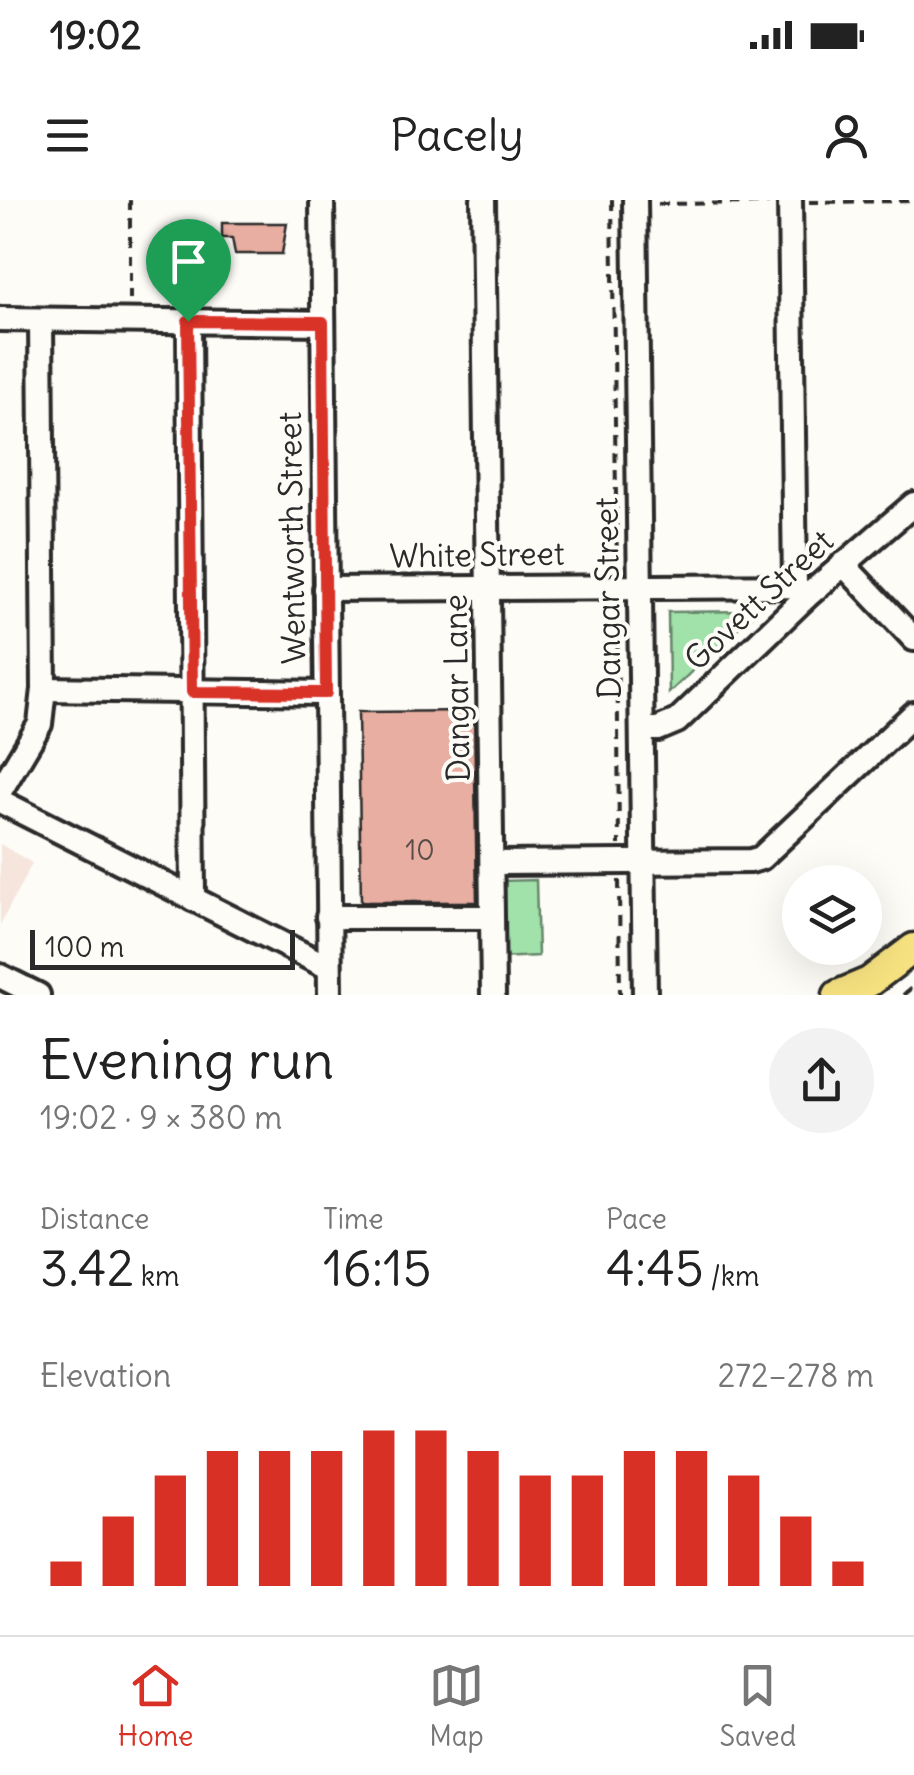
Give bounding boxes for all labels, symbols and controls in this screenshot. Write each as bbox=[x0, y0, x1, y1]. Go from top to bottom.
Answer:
text: 19:02 bbox=[50, 12, 141, 59]
text: Pacely bbox=[390, 107, 524, 163]
icon: menu bbox=[40, 108, 95, 163]
icon: person bbox=[819, 108, 874, 163]
pin bbox=[146, 219, 231, 322]
icon: arrive bbox=[161, 234, 216, 289]
street label: Wentworth Street bbox=[269, 411, 314, 665]
street label: Dangar Street bbox=[585, 497, 630, 699]
street label: Govett Street bbox=[676, 520, 842, 679]
street label: White Street bbox=[389, 532, 565, 577]
street label: Dangar Lane bbox=[434, 594, 479, 782]
house number: 10 bbox=[405, 832, 435, 868]
map controls bbox=[782, 865, 882, 965]
button: layers bbox=[782, 865, 882, 965]
scale bar bbox=[30, 925, 295, 970]
text: 100 m bbox=[45, 929, 124, 965]
text: Evening run bbox=[40, 1025, 334, 1094]
button: share bbox=[769, 1028, 874, 1133]
text: 19:02 · 9 × 380 m bbox=[40, 1097, 282, 1138]
text: Distance bbox=[40, 1201, 149, 1237]
text: Time bbox=[323, 1201, 384, 1237]
text: Pace bbox=[606, 1201, 667, 1237]
text: 3.42 bbox=[40, 1237, 134, 1300]
text: 16:15 bbox=[323, 1237, 432, 1300]
text: 4:45 bbox=[606, 1237, 704, 1300]
text: km bbox=[134, 1258, 180, 1294]
text: /km bbox=[704, 1258, 760, 1294]
text: Elevation bbox=[40, 1355, 171, 1396]
text: 272–278 m bbox=[718, 1355, 874, 1396]
tab: Home bbox=[118, 1658, 193, 1754]
tab: Map bbox=[429, 1658, 484, 1754]
tab: Saved bbox=[719, 1658, 796, 1754]

